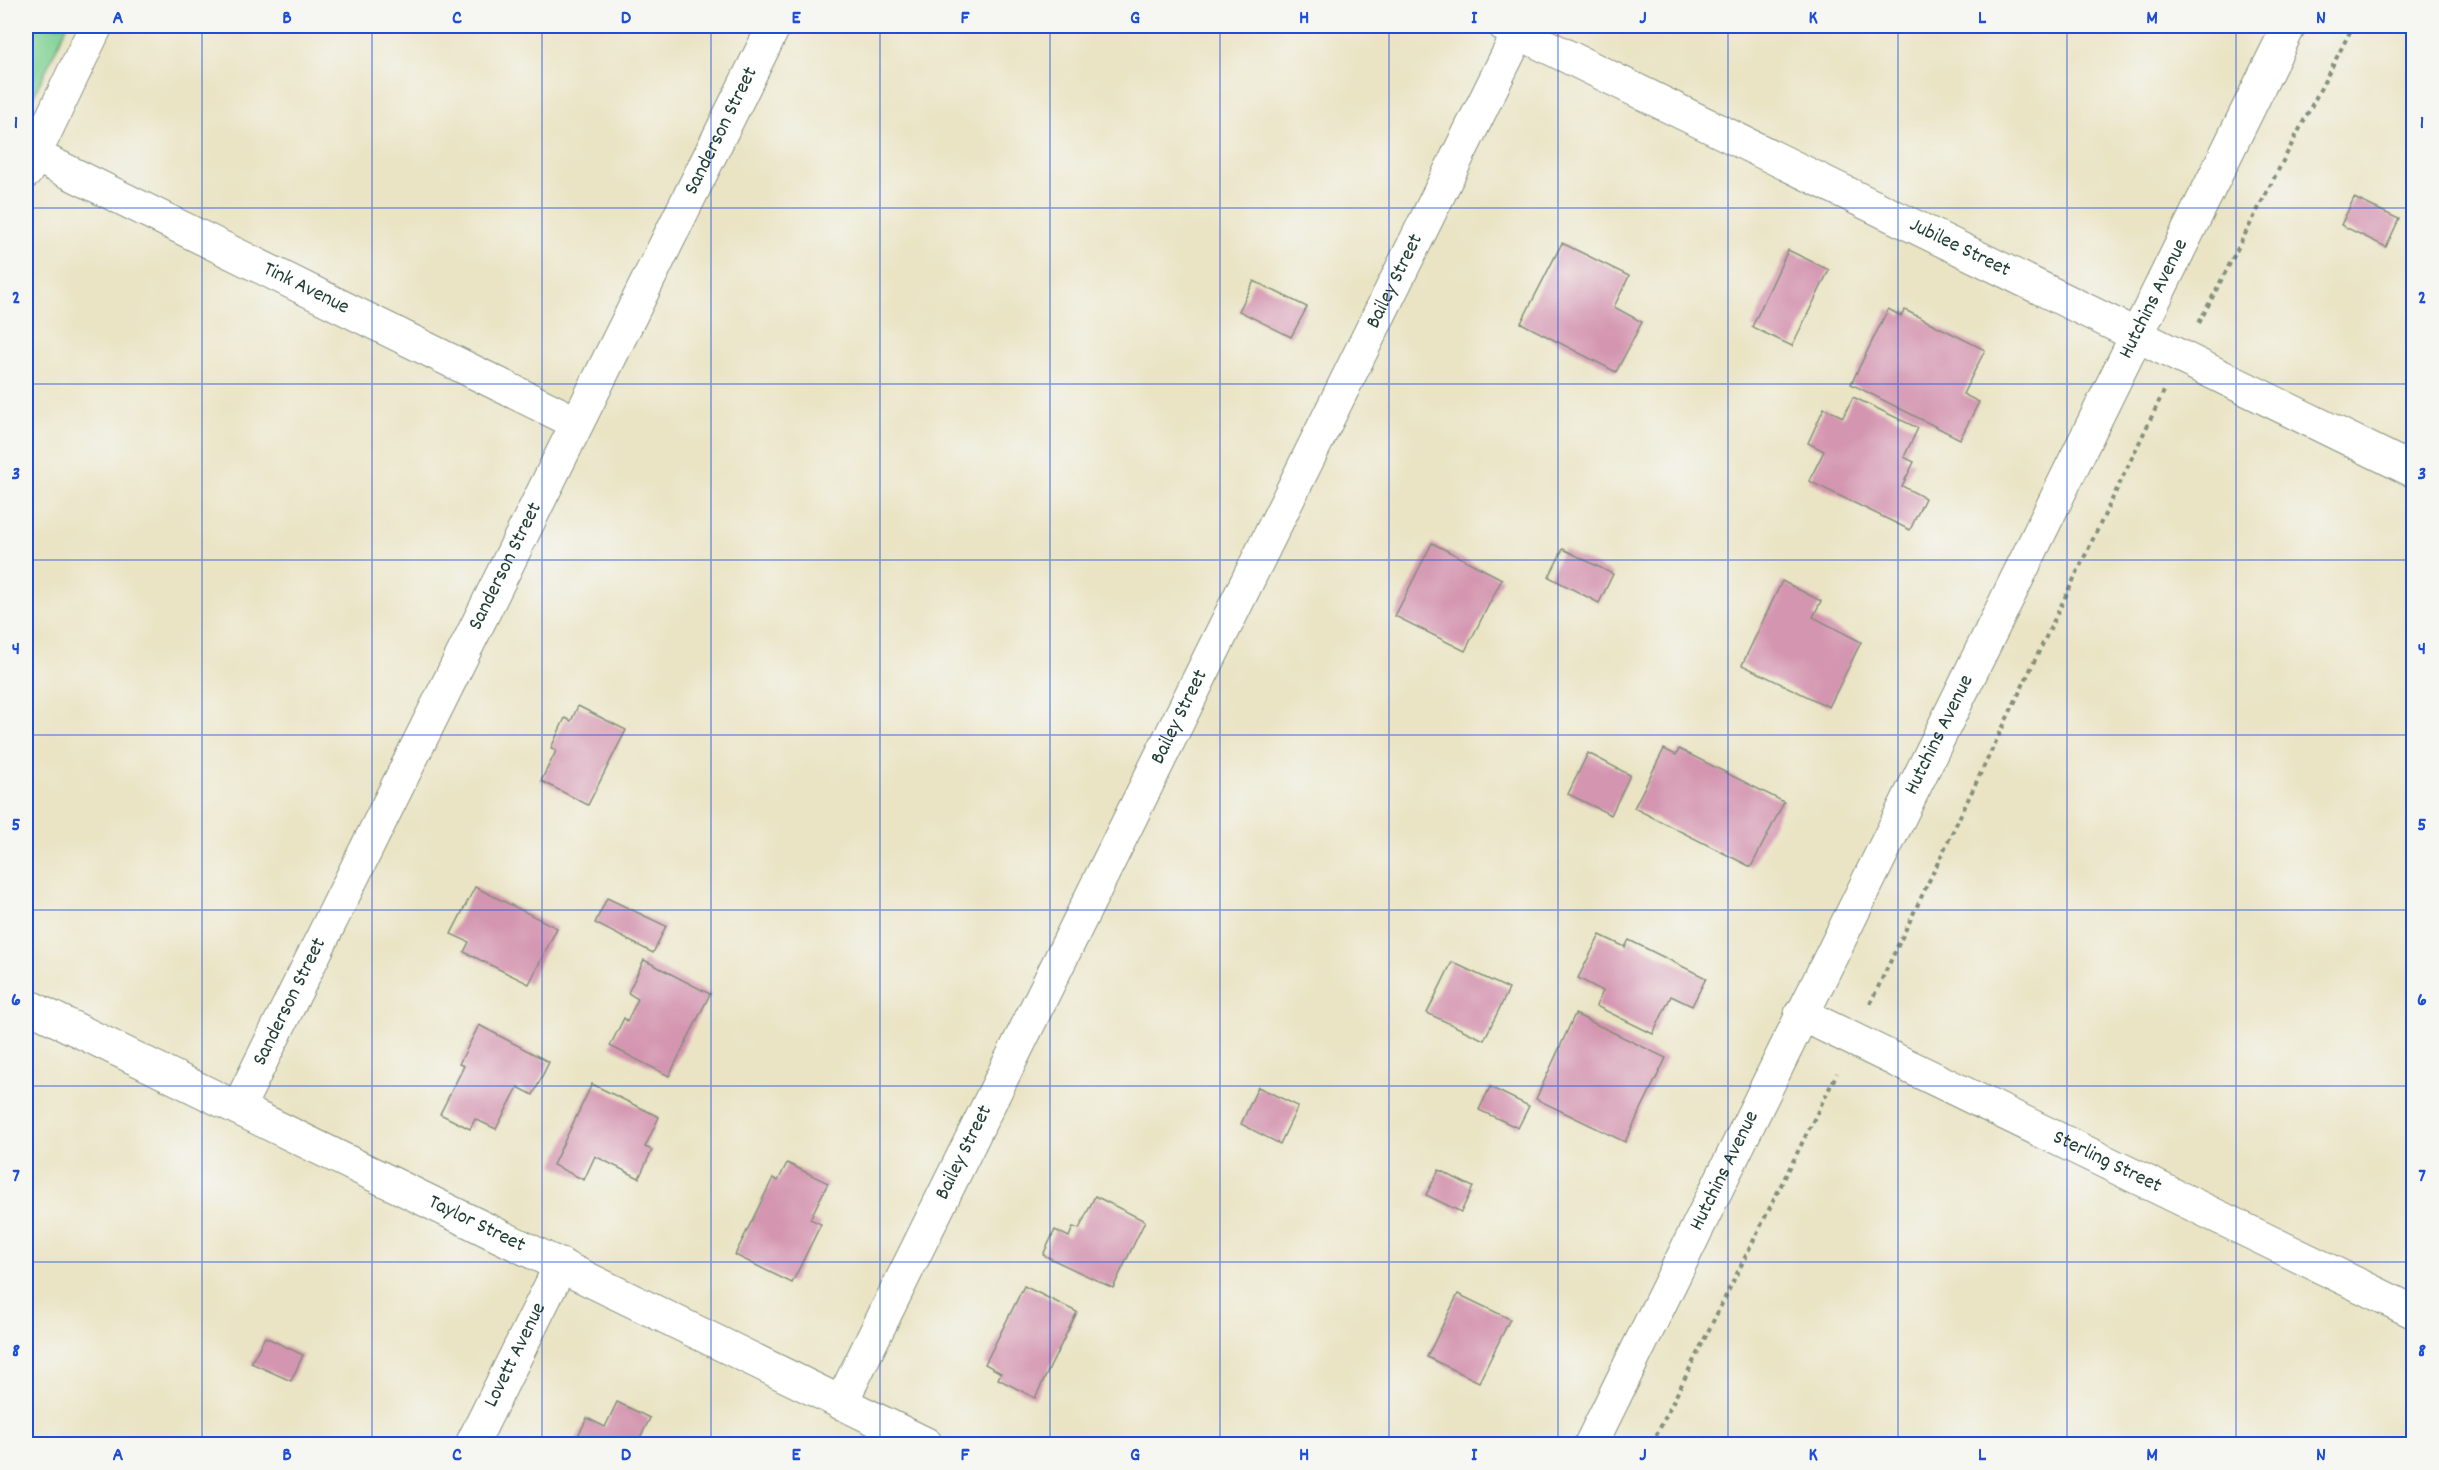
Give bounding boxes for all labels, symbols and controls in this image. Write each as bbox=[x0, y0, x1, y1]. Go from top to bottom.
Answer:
text: A bbox=[113, 5, 124, 33]
text: B bbox=[282, 5, 292, 33]
text: C bbox=[452, 5, 462, 33]
text: D bbox=[621, 5, 632, 33]
text: E bbox=[791, 5, 801, 33]
text: F bbox=[961, 5, 971, 33]
text: G bbox=[1130, 5, 1140, 33]
text: H bbox=[1299, 5, 1309, 33]
text: I bbox=[1471, 5, 1478, 33]
text: J bbox=[1639, 5, 1647, 33]
text: K bbox=[1808, 5, 1818, 33]
text: L bbox=[1978, 5, 1987, 33]
text: M bbox=[2146, 5, 2158, 33]
text: N bbox=[2316, 5, 2326, 33]
street label: Sanderson Street bbox=[677, 62, 766, 200]
text: 1 bbox=[14, 110, 18, 138]
text: 1 bbox=[2420, 110, 2424, 138]
street label: Jubilee Street bbox=[1904, 211, 2015, 286]
street label: Bailey Street bbox=[1359, 229, 1432, 334]
street label: Hutchins Avenue bbox=[2112, 234, 2197, 364]
street label: Tink Avenue bbox=[257, 255, 354, 323]
text: 2 bbox=[12, 285, 20, 313]
text: 2 bbox=[2418, 285, 2426, 313]
text: 3 bbox=[12, 461, 20, 489]
text: 3 bbox=[2418, 461, 2426, 489]
street label: Sanderson Street bbox=[462, 497, 551, 636]
text: 4 bbox=[12, 636, 20, 664]
text: 4 bbox=[2418, 636, 2426, 664]
street label: Bailey Street bbox=[1144, 665, 1216, 770]
street label: Hutchins Avenue bbox=[1898, 670, 1982, 800]
text: 5 bbox=[11, 812, 21, 840]
text: 5 bbox=[2417, 812, 2427, 840]
street label: Sanderson Street bbox=[246, 933, 335, 1071]
text: 6 bbox=[11, 987, 21, 1015]
text: 6 bbox=[2417, 987, 2427, 1015]
street label: Bailey Street bbox=[929, 1100, 1001, 1205]
street label: Hutchins Avenue bbox=[1683, 1106, 1768, 1236]
street label: Sterling Street bbox=[2047, 1123, 2166, 1202]
text: 7 bbox=[12, 1163, 20, 1191]
text: 7 bbox=[2418, 1163, 2426, 1191]
street label: Taylor Street bbox=[423, 1188, 530, 1261]
street label: Lovett Avenue bbox=[477, 1298, 555, 1413]
text: 8 bbox=[12, 1338, 20, 1366]
text: 8 bbox=[2418, 1338, 2426, 1366]
text: A bbox=[113, 1442, 124, 1470]
text: B bbox=[282, 1442, 292, 1470]
text: C bbox=[452, 1442, 462, 1470]
text: D bbox=[621, 1442, 632, 1470]
text: E bbox=[791, 1442, 801, 1470]
text: F bbox=[961, 1442, 971, 1470]
text: G bbox=[1130, 1442, 1140, 1470]
text: H bbox=[1299, 1442, 1309, 1470]
text: I bbox=[1471, 1442, 1478, 1470]
text: J bbox=[1639, 1442, 1647, 1470]
text: K bbox=[1808, 1442, 1818, 1470]
text: L bbox=[1978, 1442, 1987, 1470]
text: M bbox=[2146, 1442, 2158, 1470]
text: N bbox=[2316, 1442, 2326, 1470]

